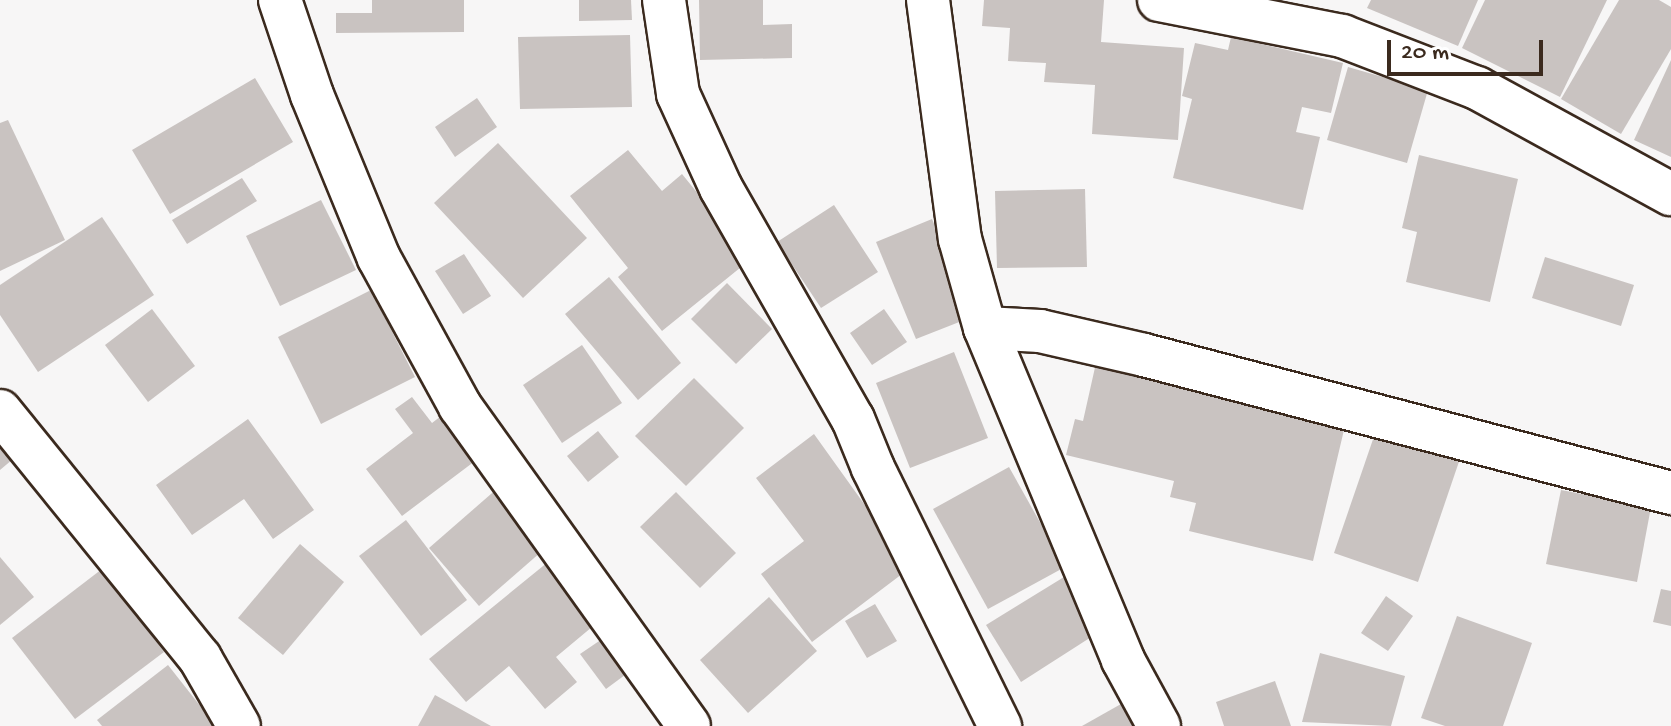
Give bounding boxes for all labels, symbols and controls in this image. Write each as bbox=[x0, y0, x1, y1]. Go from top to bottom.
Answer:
scale bar bbox=[1391, 24, 1547, 74]
text: 20 m bbox=[1401, 39, 1449, 68]

